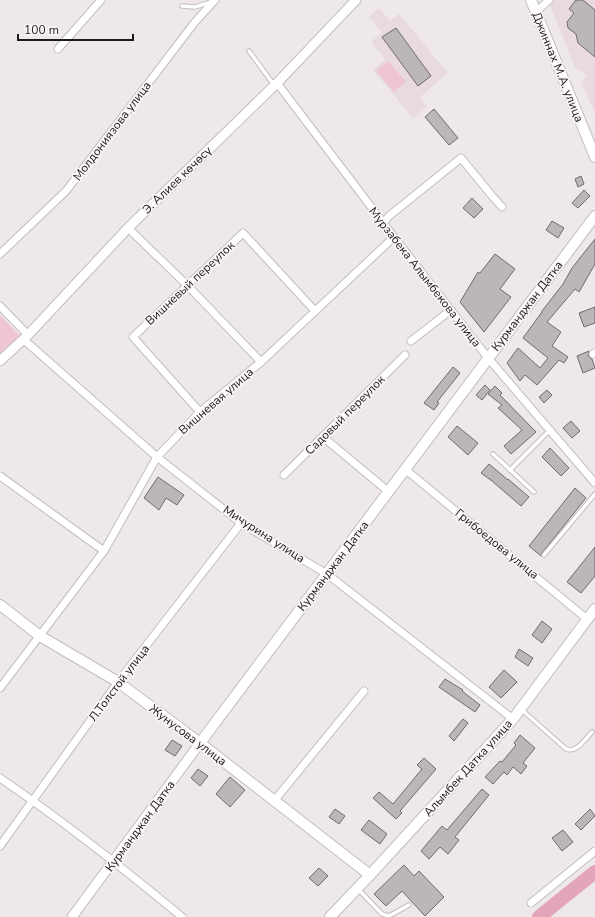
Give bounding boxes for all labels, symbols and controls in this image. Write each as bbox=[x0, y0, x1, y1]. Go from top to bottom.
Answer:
street label: Джиннах М.А. улица bbox=[529, 10, 587, 124]
scale bar bbox=[18, 16, 133, 42]
text: 100 m bbox=[24, 22, 59, 38]
street label: Молдониязова улица bbox=[69, 78, 155, 184]
street label: Э. Алиев көчөсү bbox=[139, 142, 216, 217]
street label: Мурзабека Алымбекова улица bbox=[365, 204, 485, 350]
street label: Вишневый переулок bbox=[142, 237, 239, 329]
street label: Курманджан Датка bbox=[488, 258, 566, 354]
street label: Вишневая улица bbox=[175, 364, 257, 438]
street label: Садовый переулок bbox=[302, 371, 389, 458]
street label: Мичурина улица bbox=[220, 502, 308, 566]
street label: Грибоедова улица bbox=[452, 505, 542, 583]
street label: Курманджан Датка bbox=[294, 518, 372, 614]
street label: Л.Толстой улица bbox=[85, 641, 153, 725]
street label: Жунусова улица bbox=[146, 701, 230, 769]
street label: Алымбек Датка улица bbox=[420, 716, 516, 820]
street label: Курманджан Датка bbox=[101, 777, 179, 875]

